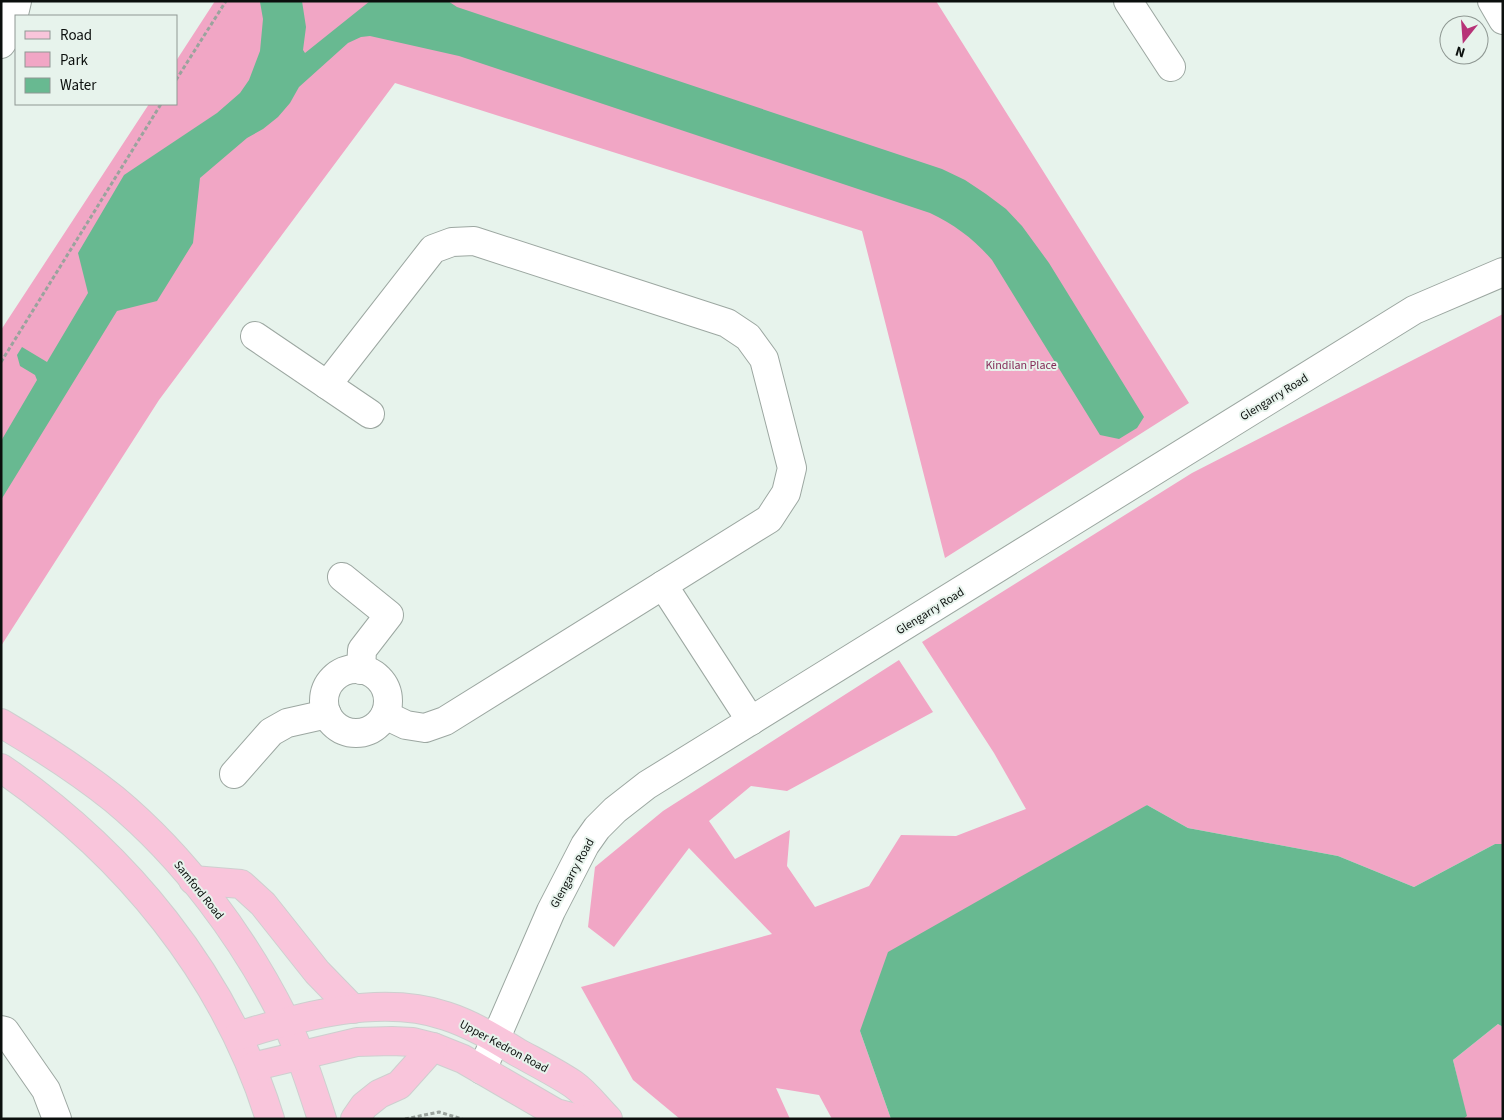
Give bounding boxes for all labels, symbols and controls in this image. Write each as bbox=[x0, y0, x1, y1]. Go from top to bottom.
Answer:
legend bbox=[15, 15, 178, 105]
north arrow bbox=[1439, 15, 1489, 65]
text: Road bbox=[60, 25, 92, 46]
text: N bbox=[1453, 41, 1468, 62]
text: Park bbox=[60, 50, 89, 71]
text: Water bbox=[60, 75, 97, 96]
park label: Kindilan Place bbox=[985, 357, 1057, 374]
street label: Glengarry Road bbox=[1237, 370, 1312, 425]
street label: Glengarry Road bbox=[893, 584, 968, 639]
street label: Glengarry Road bbox=[546, 835, 599, 911]
street label: Samford Road bbox=[170, 857, 228, 923]
street label: Upper Kedron Road bbox=[456, 1016, 551, 1077]

